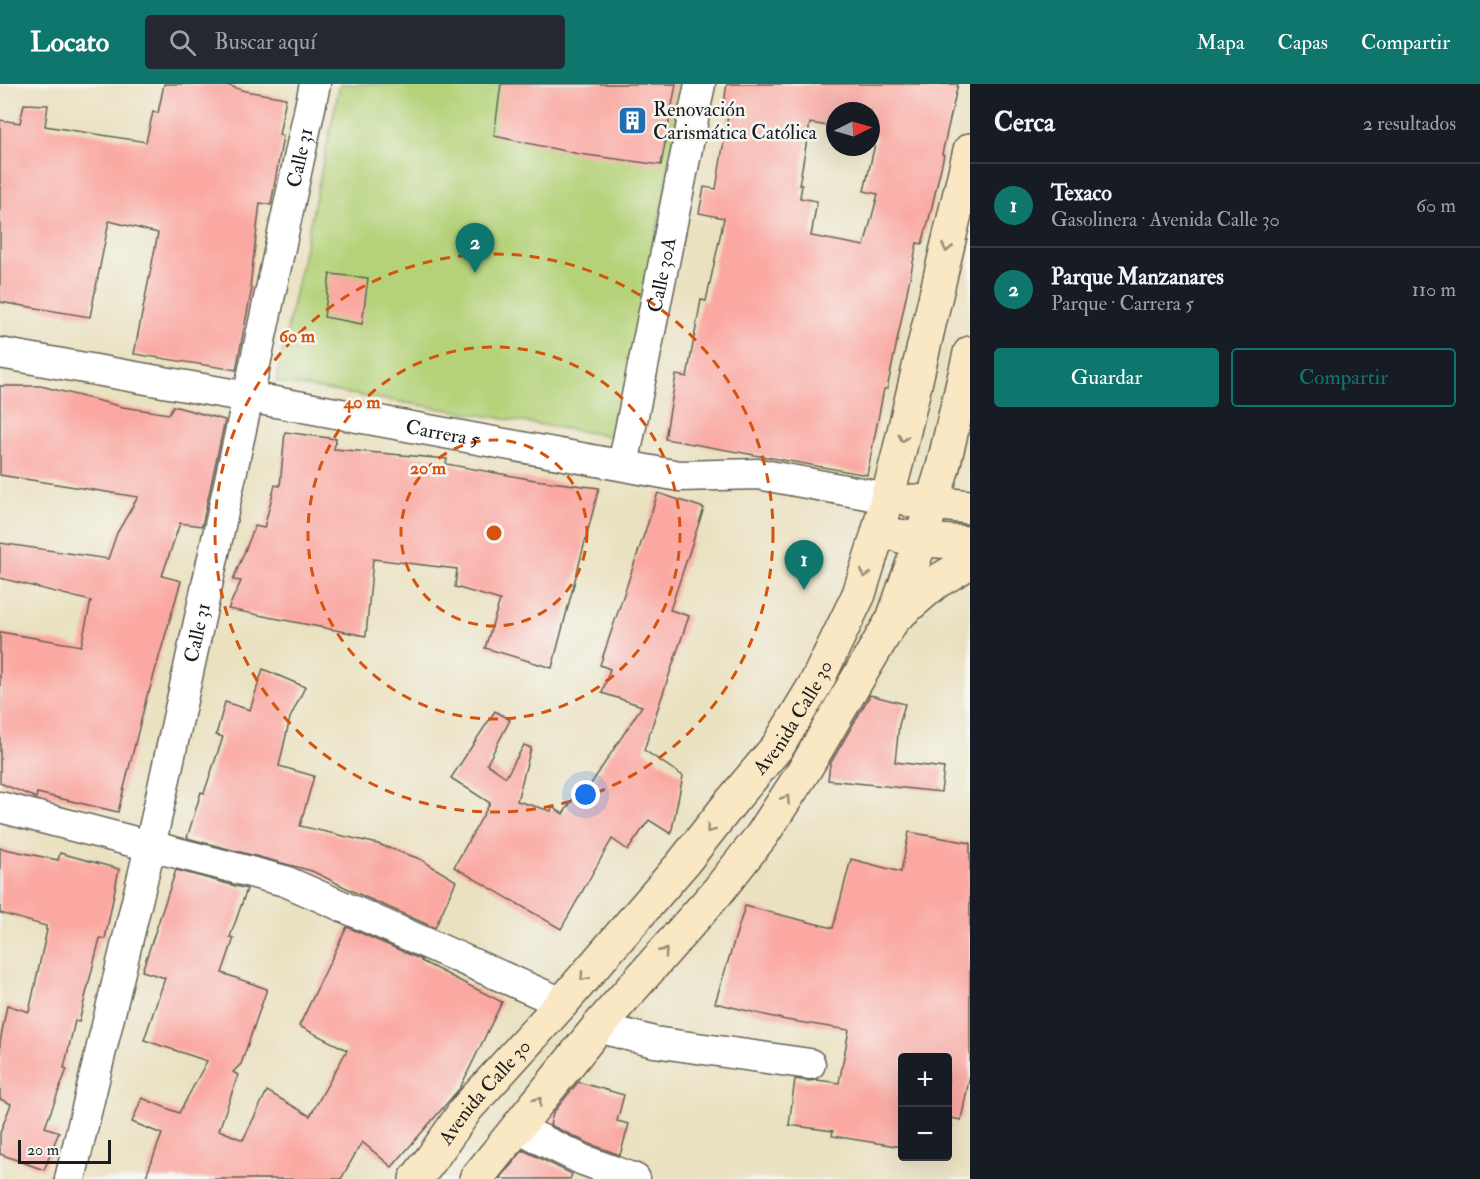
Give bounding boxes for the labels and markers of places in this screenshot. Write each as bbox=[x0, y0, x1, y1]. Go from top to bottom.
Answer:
place label: Renovación Carismática Católica bbox=[653, 97, 818, 145]
building icon: Renovación Carismática Católica bbox=[616, 104, 648, 136]
pin: 2 bbox=[456, 224, 494, 273]
centre of rings bbox=[484, 523, 504, 543]
pin: 1 bbox=[784, 540, 824, 590]

